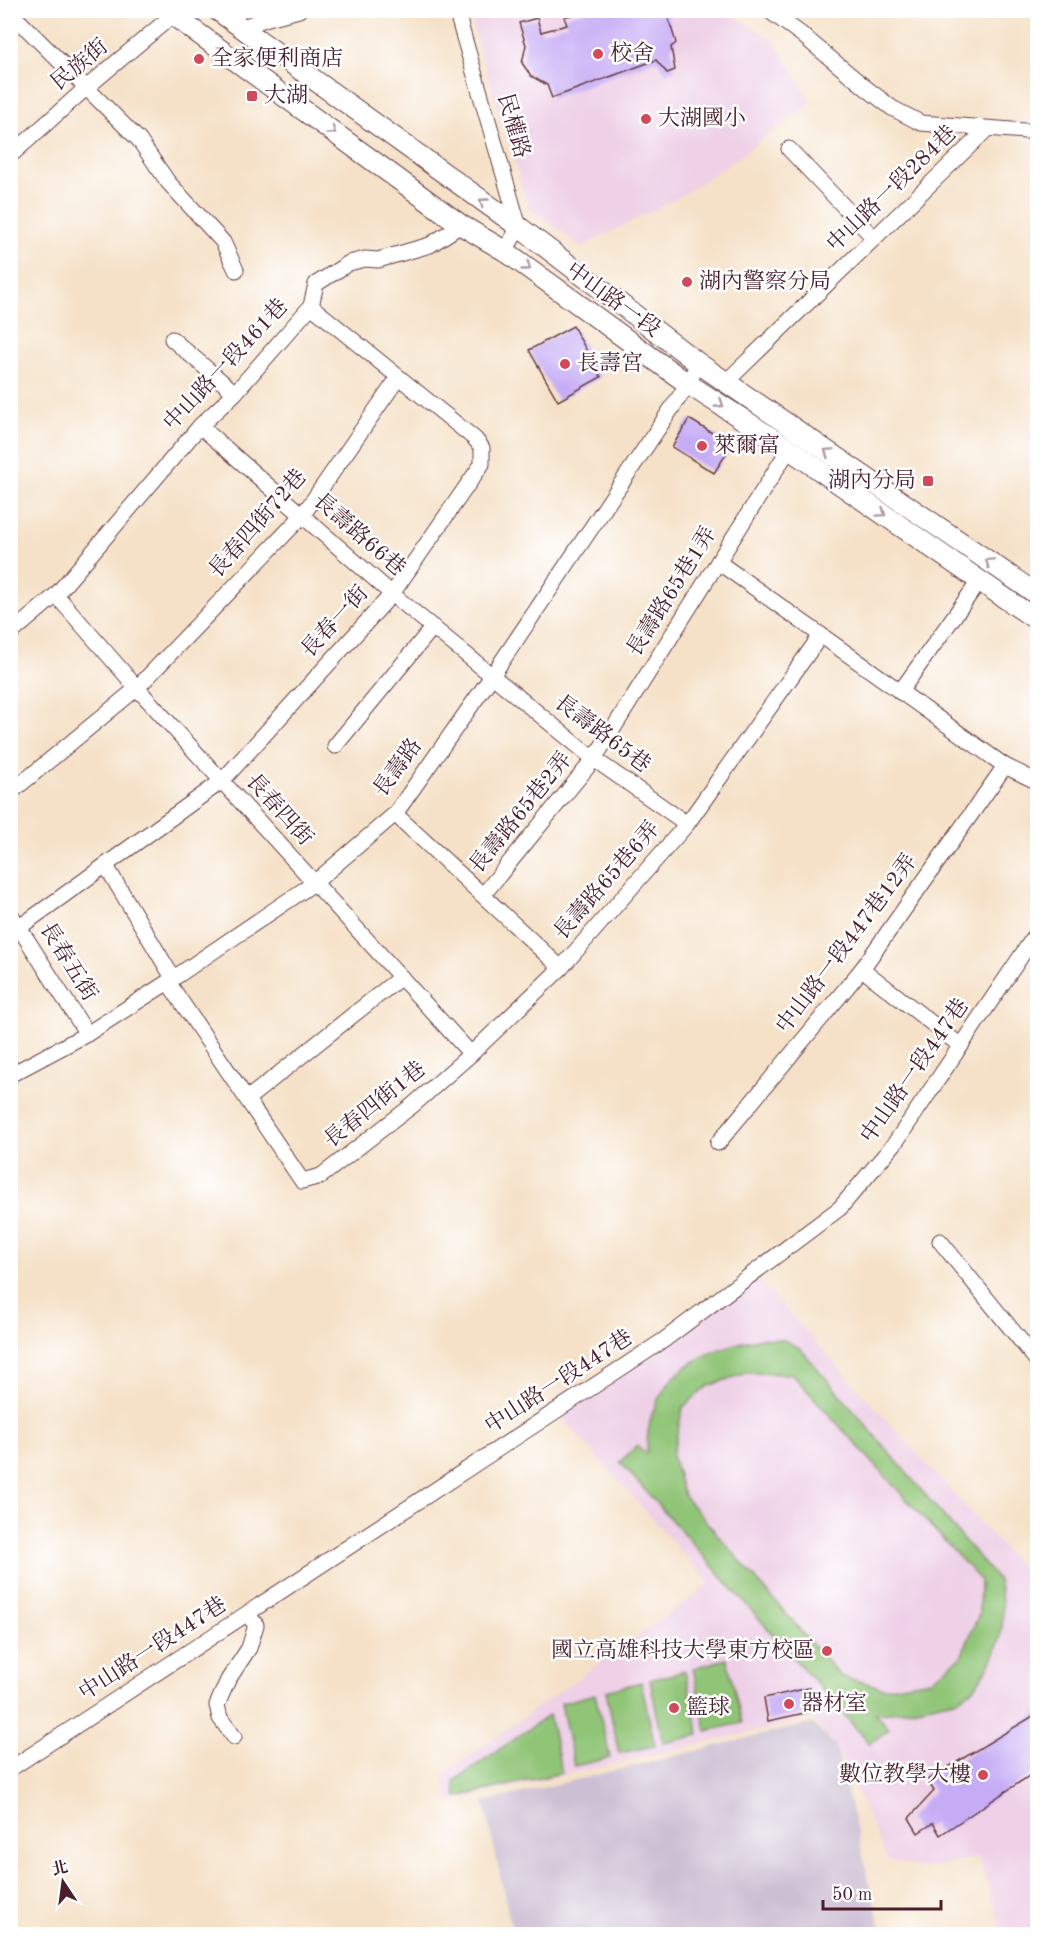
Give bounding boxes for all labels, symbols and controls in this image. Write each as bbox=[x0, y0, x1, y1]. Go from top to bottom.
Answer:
street label: 民族街 bbox=[46, 34, 112, 95]
place label: 校舍 bbox=[610, 41, 654, 65]
place label: 全家便利商店 bbox=[211, 46, 343, 70]
marker: 校舍 bbox=[591, 47, 605, 61]
marker: 全家便利商店 bbox=[192, 52, 206, 66]
place label: 大湖 bbox=[264, 83, 308, 107]
marker: 大湖 bbox=[245, 89, 259, 103]
street label: 民權路 bbox=[493, 91, 535, 161]
place label: 大湖國小 bbox=[658, 106, 746, 130]
marker: 大湖國小 bbox=[639, 112, 653, 126]
street label: 中山路一段284巷 bbox=[822, 121, 961, 256]
one-way arrow bbox=[326, 124, 337, 135]
one-way arrow bbox=[479, 198, 490, 209]
street label: 中山路一段 bbox=[562, 257, 665, 341]
one-way arrow bbox=[520, 260, 531, 271]
place label: 湖內警察分局 bbox=[699, 269, 831, 293]
marker: 湖內警察分局 bbox=[680, 275, 694, 289]
street label: 中山路一段461巷 bbox=[158, 294, 292, 435]
place label: 長壽宮 bbox=[577, 351, 643, 375]
marker: 長壽宮 bbox=[558, 357, 572, 371]
one-way arrow bbox=[713, 397, 724, 408]
place label: 萊爾富 bbox=[714, 433, 780, 457]
marker: 萊爾富 bbox=[695, 439, 709, 453]
one-way arrow bbox=[824, 448, 835, 459]
street label: 長春四街72巷 bbox=[204, 464, 311, 582]
place label: 湖內分局 bbox=[828, 468, 916, 492]
marker: 湖內分局 bbox=[921, 474, 935, 488]
street label: 長壽路66巷 bbox=[309, 488, 410, 581]
one-way arrow bbox=[875, 506, 886, 517]
street label: 長壽路65巷1弄 bbox=[622, 522, 721, 661]
one-way arrow bbox=[985, 558, 996, 569]
street label: 長春一街 bbox=[296, 581, 373, 662]
street label: 長壽路65巷 bbox=[550, 689, 655, 777]
street label: 長壽路 bbox=[368, 734, 426, 801]
street label: 長壽路65巷2弄 bbox=[464, 747, 576, 878]
street label: 長春四街 bbox=[241, 769, 318, 850]
street label: 長壽路65巷6弄 bbox=[549, 817, 664, 944]
street label: 中山路一段447巷12弄 bbox=[771, 849, 921, 1038]
street label: 長春五街 bbox=[35, 918, 102, 1005]
street label: 中山路一段447巷 bbox=[856, 994, 973, 1147]
street label: 長春四街1巷 bbox=[319, 1056, 430, 1152]
street label: 中山路一段447巷 bbox=[481, 1325, 636, 1438]
street label: 中山路一段447巷 bbox=[75, 1592, 230, 1705]
place label: 國立高雄科技大學東方校區 bbox=[551, 1638, 815, 1662]
marker: 國立高雄科技大學東方校區 bbox=[820, 1644, 834, 1658]
place label: 器材室 bbox=[801, 1691, 867, 1715]
place label: 籃球 bbox=[686, 1695, 730, 1719]
marker: 器材室 bbox=[782, 1697, 796, 1711]
marker: 籃球 bbox=[667, 1701, 681, 1715]
place label: 數位教學大樓 bbox=[839, 1762, 971, 1786]
marker: 數位教學大樓 bbox=[976, 1768, 990, 1782]
north arrow bbox=[33, 1852, 93, 1912]
text: 北 bbox=[50, 1858, 70, 1879]
scale bar bbox=[823, 1873, 942, 1911]
text: 50 m bbox=[832, 1886, 872, 1904]

